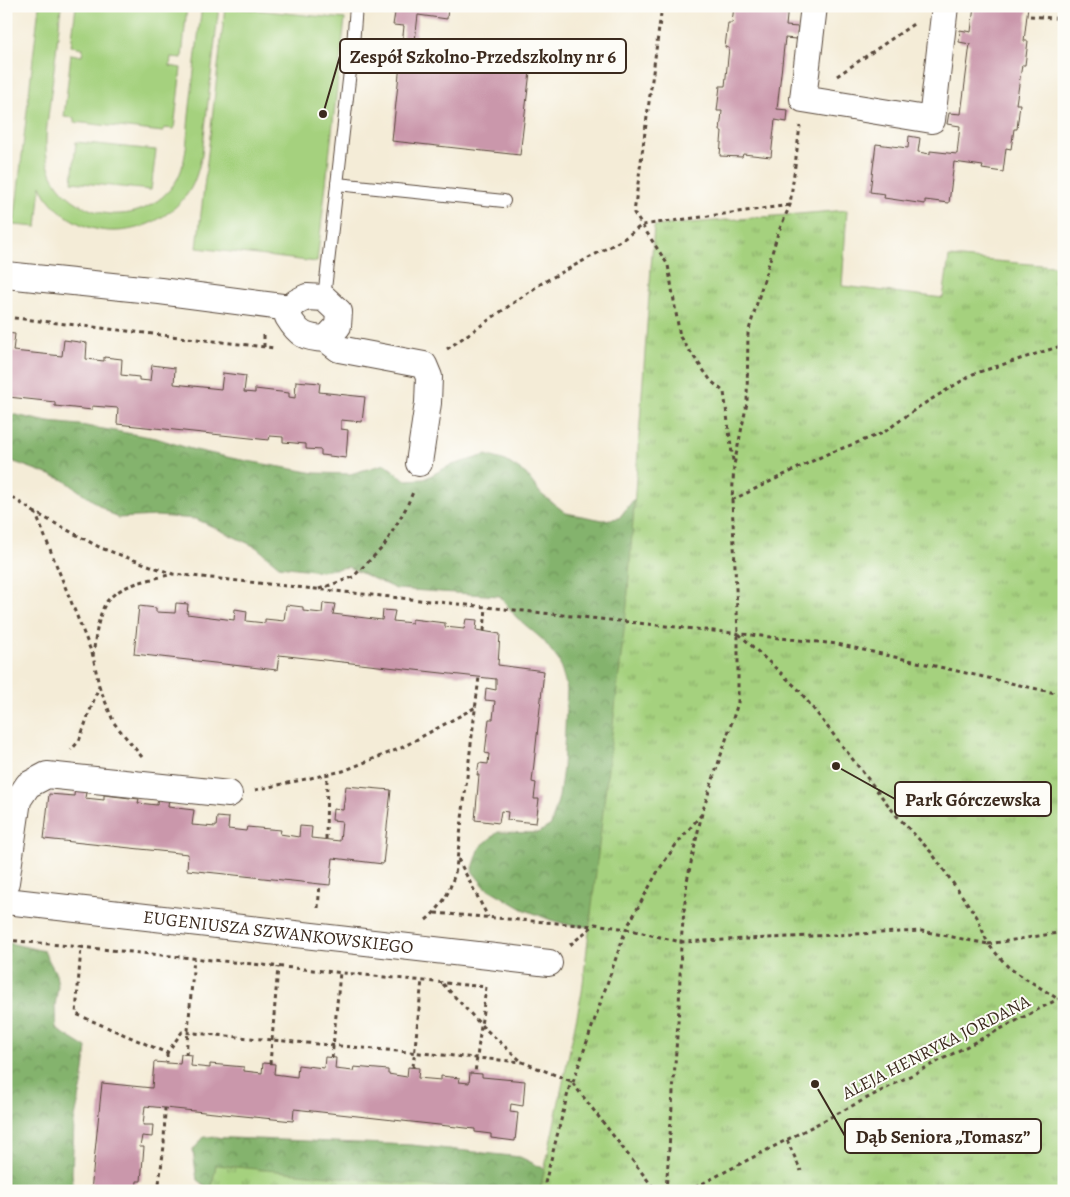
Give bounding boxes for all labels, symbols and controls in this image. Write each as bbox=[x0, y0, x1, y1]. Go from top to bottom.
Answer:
callout: Zespół Szkolno-Przedszkolny nr 6 bbox=[340, 39, 626, 73]
text: Zespół Szkolno-Przedszkolny nr 6 bbox=[350, 44, 616, 70]
callout: Park Górczewska bbox=[895, 782, 1051, 816]
text: Park Górczewska bbox=[905, 787, 1042, 813]
street label: EUGENIUSZA SZWANKOWSKIEGO bbox=[142, 905, 415, 959]
street label: ALEJA HENRYKA JORDANA bbox=[837, 989, 1035, 1105]
callout: Dąb Seniora „Tomasz” bbox=[845, 1119, 1041, 1153]
text: Dąb Seniora „Tomasz” bbox=[855, 1124, 1031, 1150]

